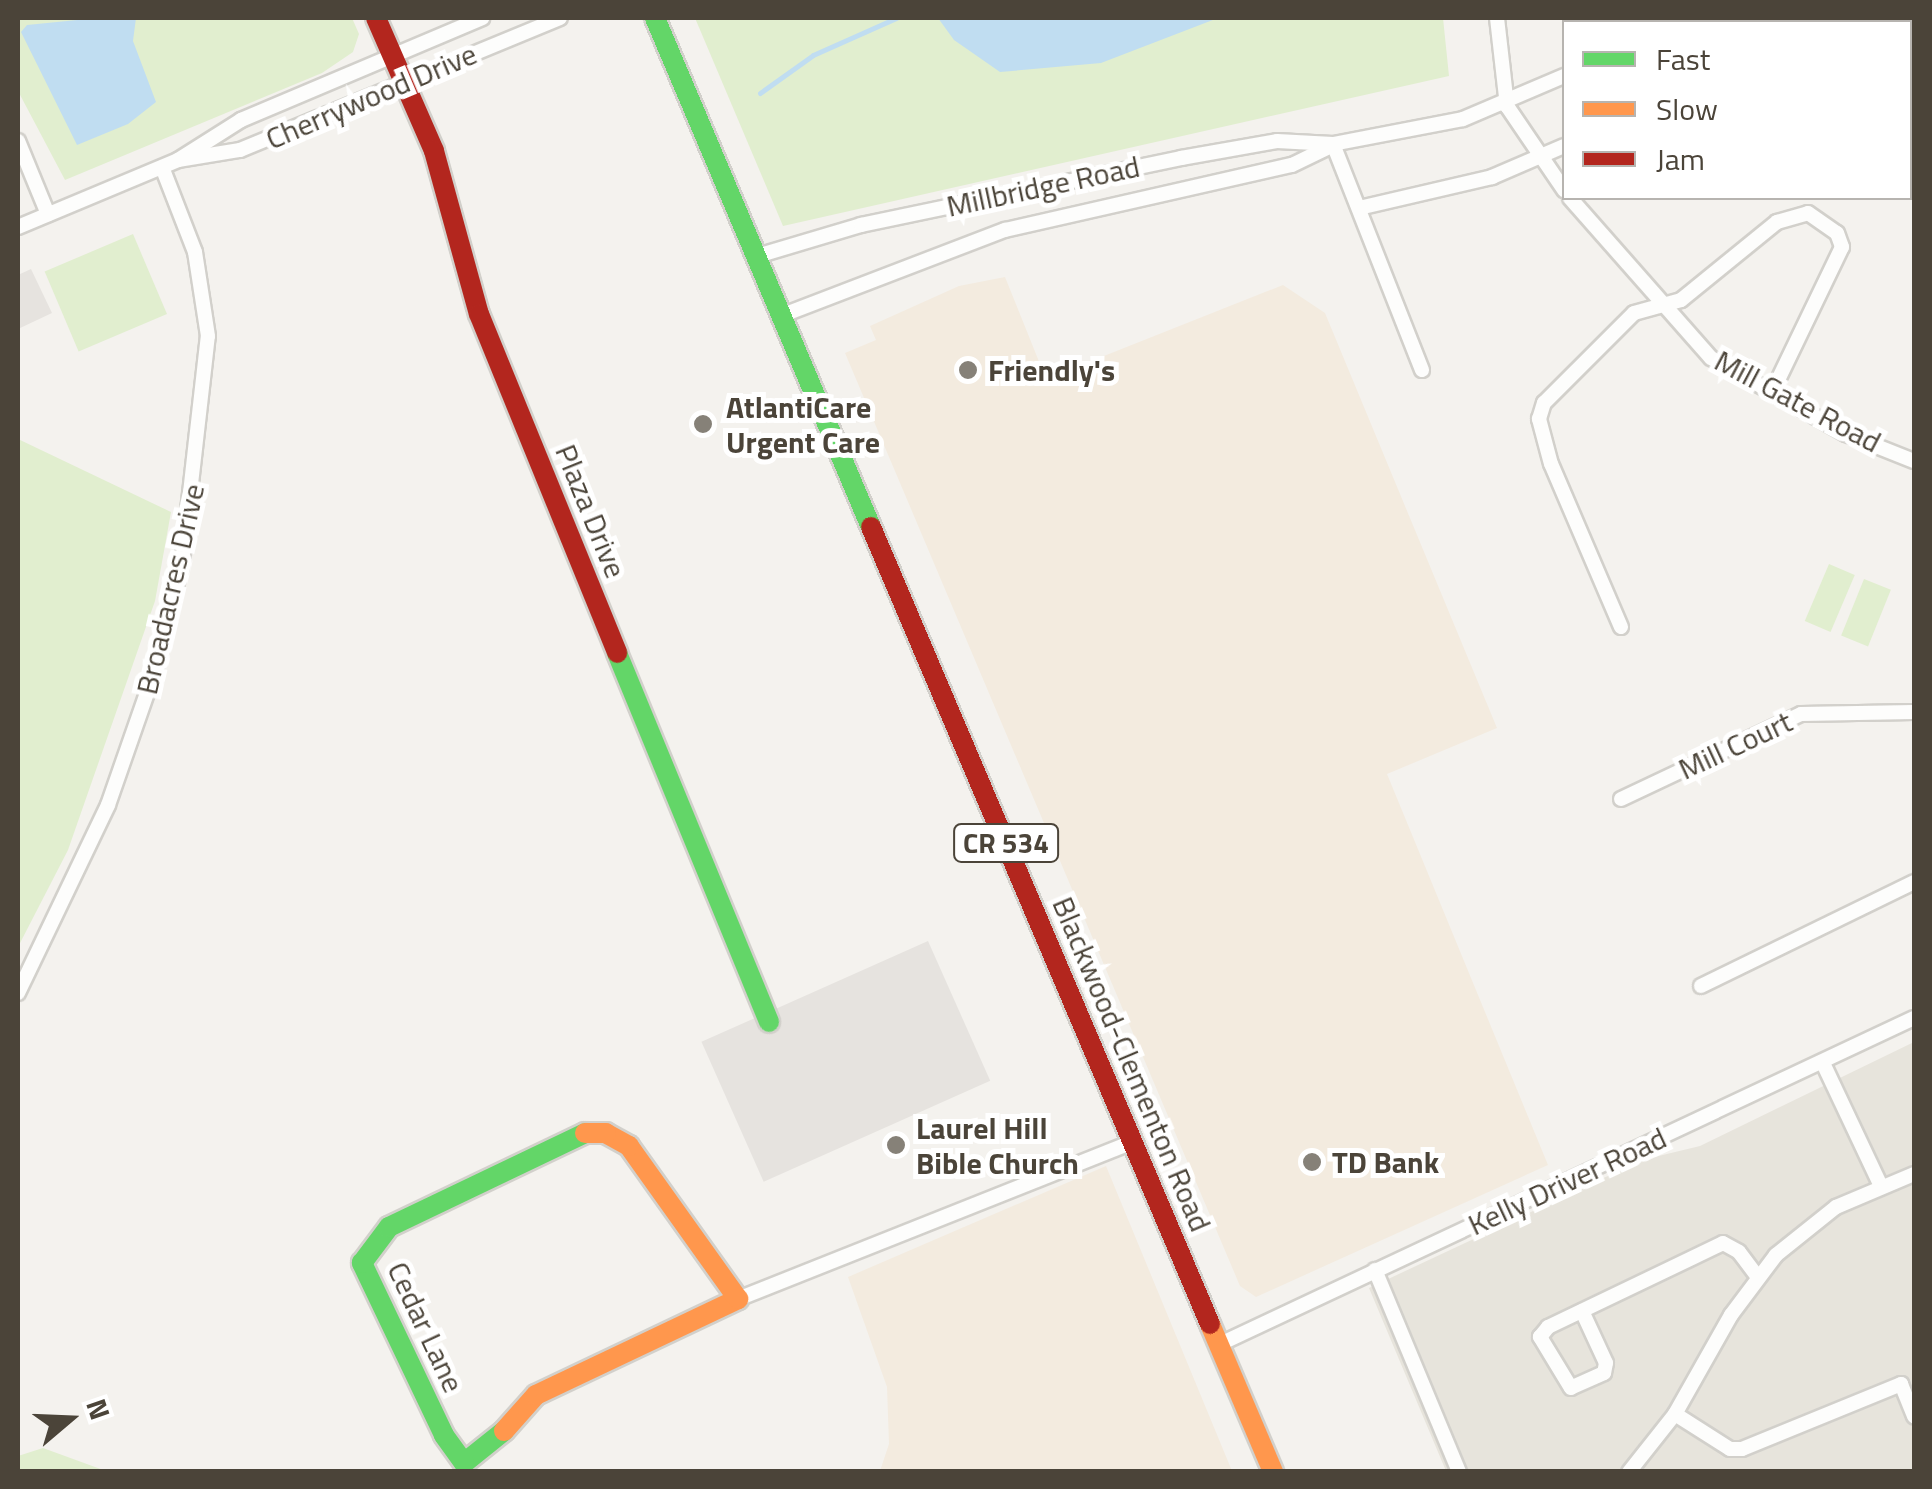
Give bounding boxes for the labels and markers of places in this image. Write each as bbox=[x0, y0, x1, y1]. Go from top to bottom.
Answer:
place label: Friendly's bbox=[988, 352, 1115, 388]
marker: Friendly's bbox=[957, 359, 979, 381]
place label: AtlantiCare Urgent Care bbox=[726, 389, 880, 460]
marker: AtlantiCare Urgent Care bbox=[690, 411, 716, 437]
place label: Laurel Hill Bible Church bbox=[916, 1110, 1079, 1180]
marker: Laurel Hill Bible Church bbox=[885, 1134, 907, 1156]
place label: TD Bank bbox=[1332, 1144, 1439, 1180]
marker: TD Bank bbox=[1301, 1151, 1323, 1173]

